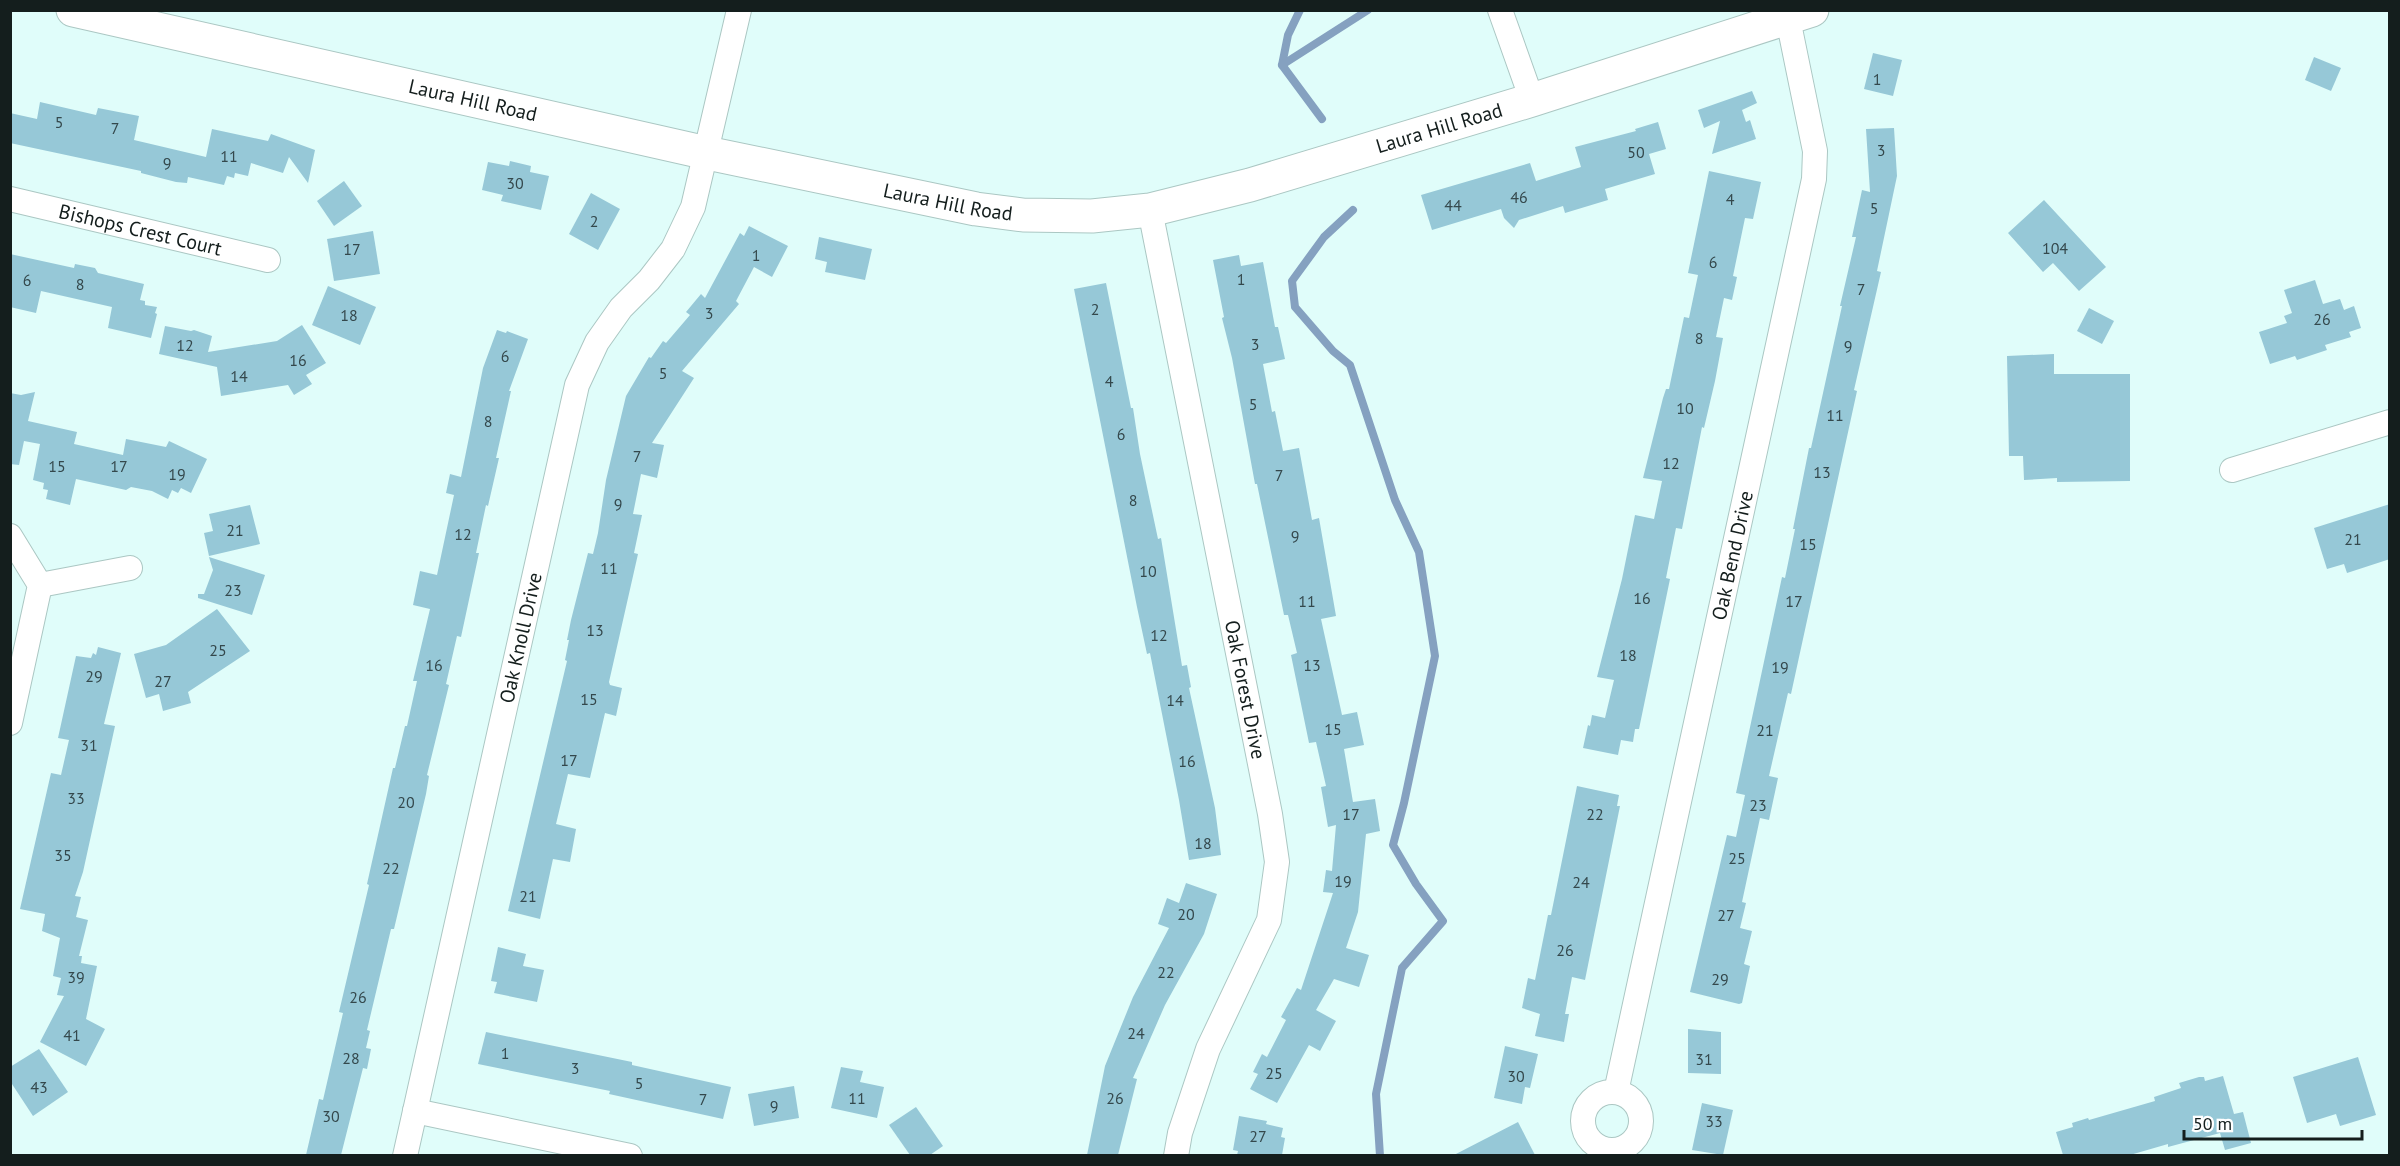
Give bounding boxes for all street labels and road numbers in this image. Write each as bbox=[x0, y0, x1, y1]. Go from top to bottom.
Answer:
street label: Laura Hill Road bbox=[406, 73, 540, 127]
street label: Laura Hill Road bbox=[1373, 97, 1506, 159]
street label: Laura Hill Road bbox=[881, 177, 1014, 227]
street label: Bishops Crest Court bbox=[56, 198, 225, 262]
street label: Oak Bend Drive bbox=[1706, 488, 1759, 623]
street label: Oak Knoll Drive bbox=[493, 570, 548, 706]
street label: Oak Forest Drive bbox=[1219, 618, 1272, 762]

